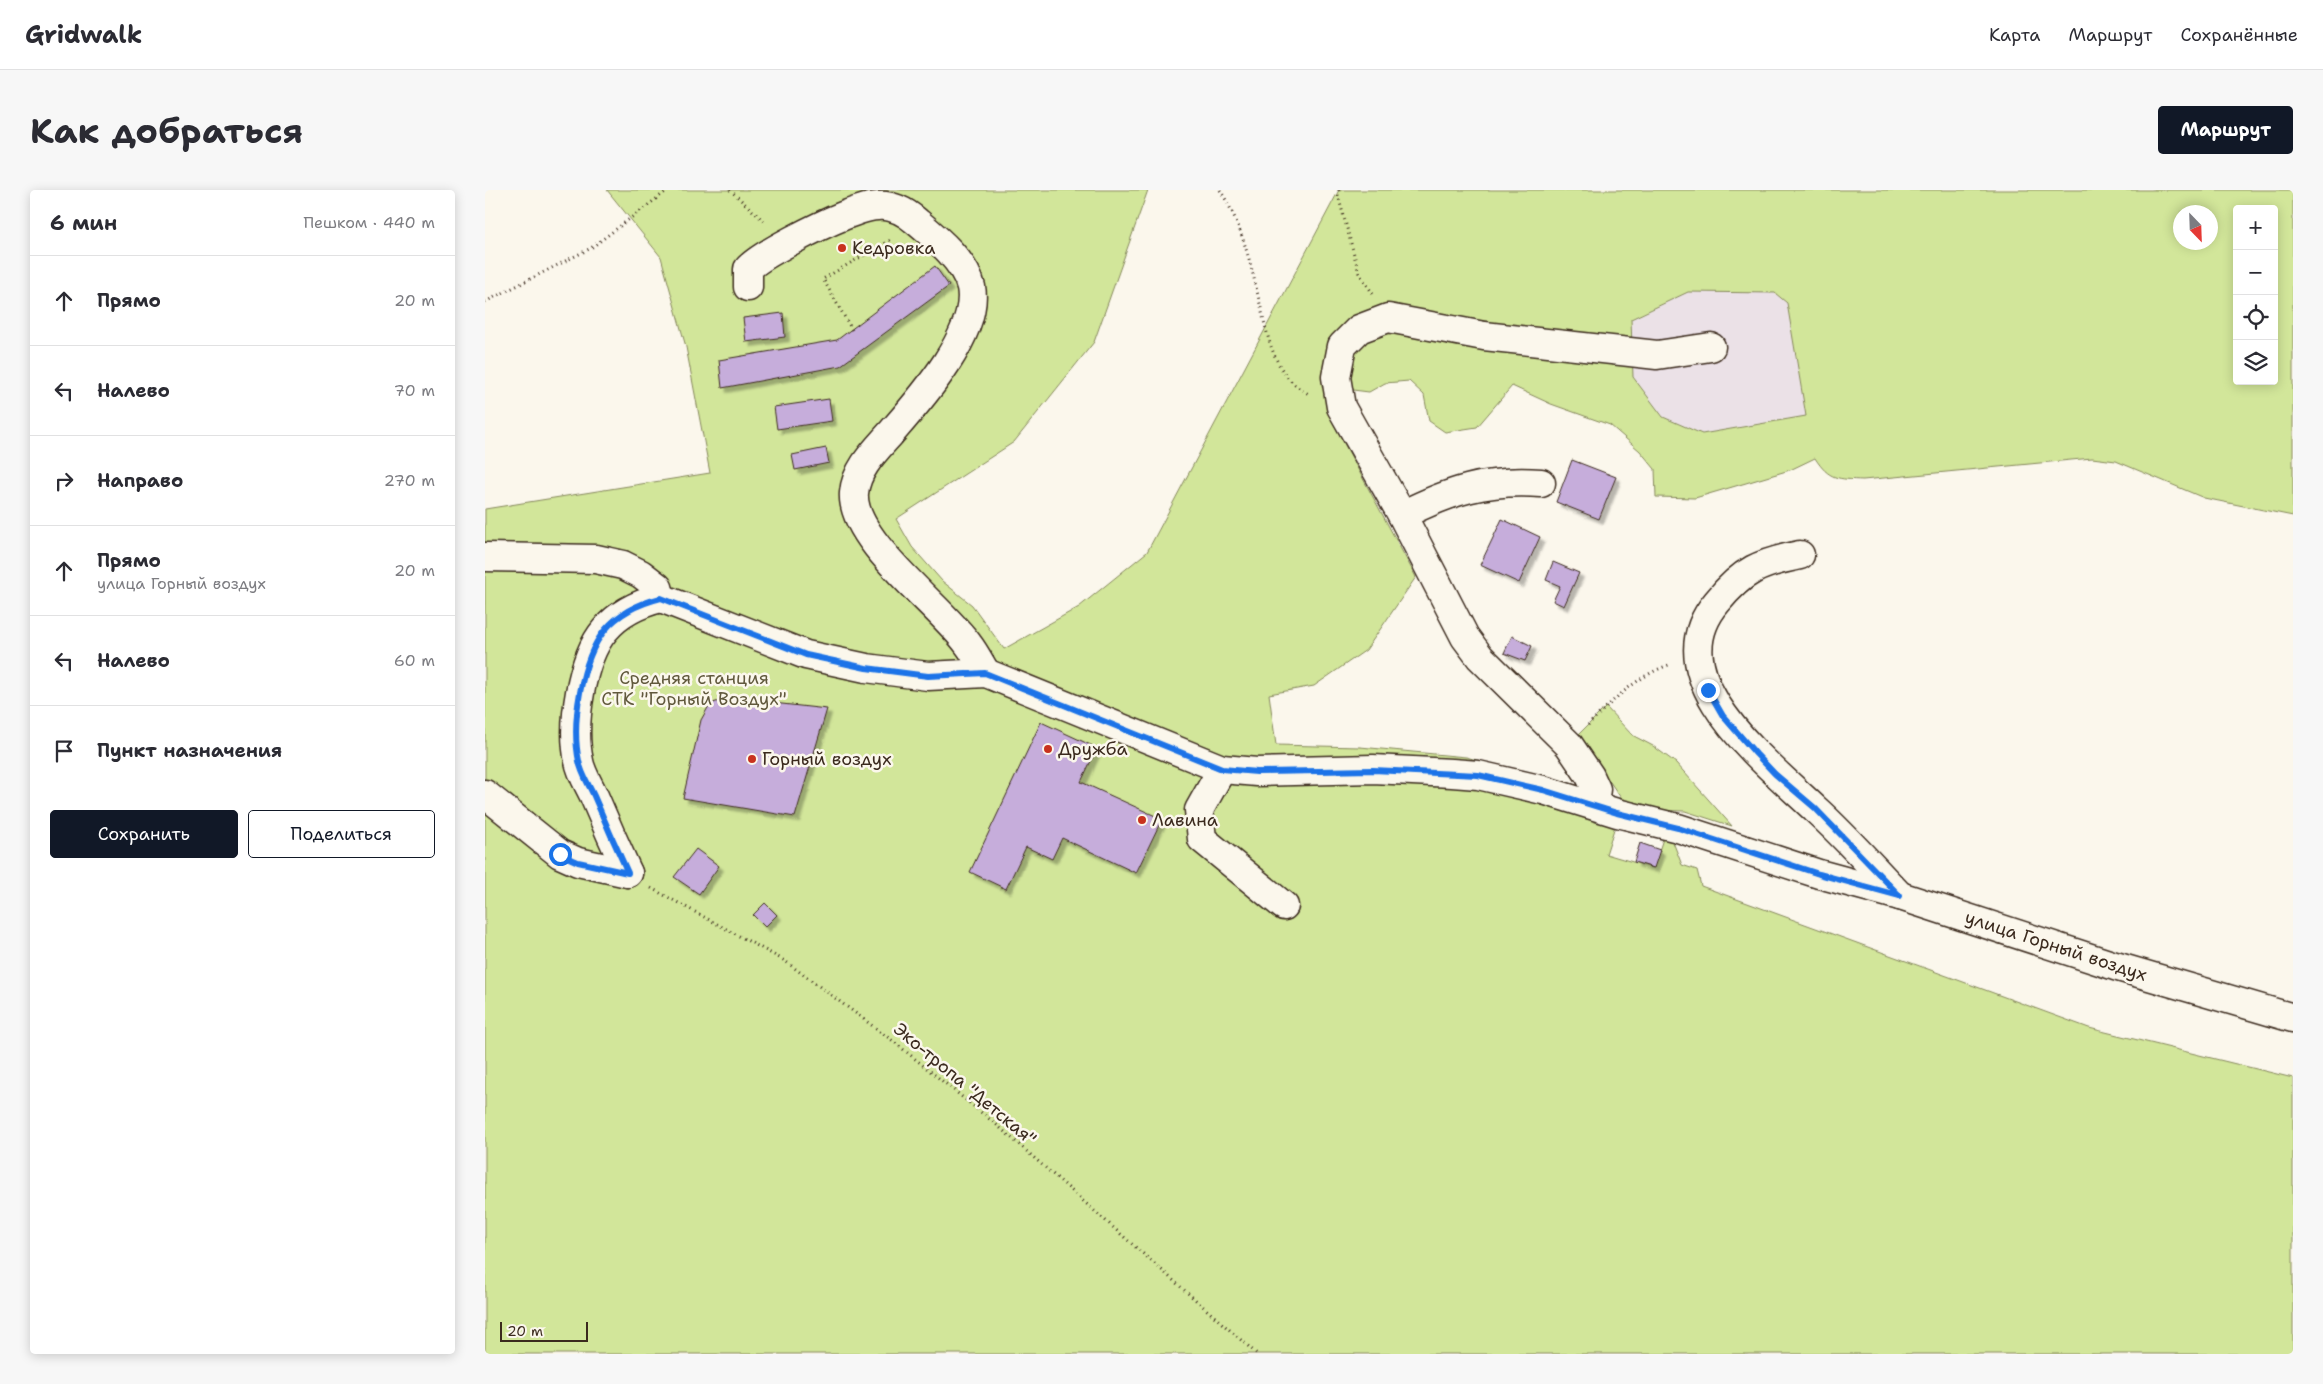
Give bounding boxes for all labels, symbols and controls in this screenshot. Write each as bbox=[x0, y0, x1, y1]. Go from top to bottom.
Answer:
text: Gridwalk bbox=[25, 19, 142, 51]
text: Карта bbox=[1989, 23, 2040, 47]
text: Маршрут bbox=[2068, 23, 2152, 47]
text: Сохранённые bbox=[2180, 23, 2298, 47]
button: Маршрут bbox=[2158, 106, 2293, 154]
text: Как добраться bbox=[30, 107, 303, 154]
north arrow bbox=[2173, 205, 2218, 250]
map controls bbox=[2233, 205, 2278, 385]
button: + bbox=[2233, 205, 2278, 250]
text: 6 мин bbox=[50, 209, 117, 237]
text: Пешком · 440 m bbox=[303, 212, 435, 233]
place label: Кедровка bbox=[852, 236, 935, 260]
marker: Кедровка bbox=[836, 242, 848, 254]
button: − bbox=[2233, 250, 2278, 295]
icon: ahead bbox=[50, 287, 78, 315]
text: Прямо bbox=[97, 288, 161, 313]
text: 20 m bbox=[394, 290, 435, 311]
button: locate bbox=[2233, 295, 2278, 340]
button: layers bbox=[2233, 340, 2278, 385]
icon: left bbox=[50, 377, 78, 405]
text: Налево bbox=[97, 378, 170, 403]
text: 70 m bbox=[394, 380, 435, 401]
icon: right bbox=[50, 467, 78, 495]
text: Направо bbox=[97, 468, 183, 493]
text: 270 m bbox=[384, 470, 435, 491]
text: Прямо bbox=[97, 548, 161, 573]
icon: ahead bbox=[50, 557, 78, 585]
text: 20 m bbox=[394, 560, 435, 581]
text: улица Горный воздух bbox=[97, 573, 266, 594]
icon: left bbox=[50, 647, 78, 675]
text: Налево bbox=[97, 648, 170, 673]
text: 60 m bbox=[394, 650, 435, 671]
park label: Средняя станция СТК "Горный Воздух" bbox=[601, 666, 787, 711]
route end bbox=[1697, 679, 1720, 702]
icon: arrive bbox=[50, 737, 78, 765]
place label: Дружба bbox=[1058, 737, 1128, 761]
text: Пункт назначения bbox=[97, 738, 282, 763]
marker: Дружба bbox=[1042, 743, 1054, 755]
place label: Горный воздух bbox=[762, 747, 892, 771]
marker: Горный воздух bbox=[746, 753, 758, 765]
place label: Лавина bbox=[1152, 808, 1218, 832]
button: Сохранить bbox=[50, 810, 238, 858]
button: Поделиться bbox=[248, 810, 435, 858]
marker: Лавина bbox=[1136, 814, 1148, 826]
route start bbox=[549, 843, 572, 866]
street label: улица Горный воздух bbox=[1962, 905, 2150, 987]
street label: Эко-тропа "Детская" bbox=[889, 1017, 1041, 1151]
scale bar bbox=[500, 1319, 587, 1342]
text: 20 m bbox=[507, 1322, 543, 1340]

